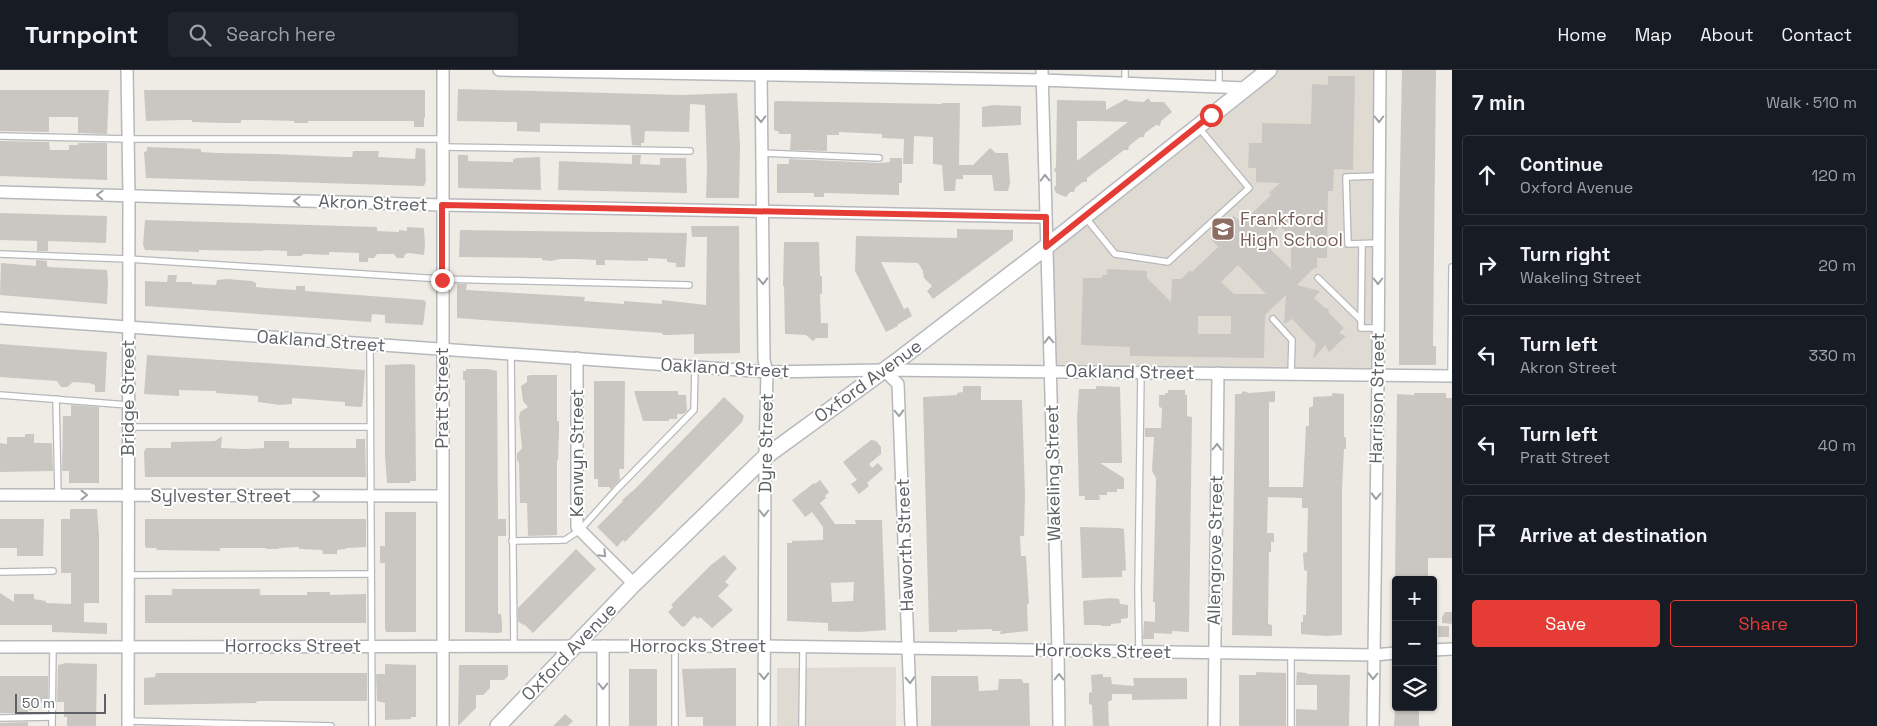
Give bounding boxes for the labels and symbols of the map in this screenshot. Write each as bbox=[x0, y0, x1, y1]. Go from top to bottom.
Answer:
route start bbox=[1200, 104, 1223, 127]
one-way arrow bbox=[756, 115, 766, 123]
one-way arrow bbox=[1374, 115, 1385, 123]
one-way arrow bbox=[1040, 173, 1050, 181]
street label: Akron Street bbox=[318, 189, 428, 216]
one-way arrow bbox=[95, 190, 103, 200]
one-way arrow bbox=[293, 196, 300, 206]
place label: Frankford High School bbox=[1240, 207, 1343, 251]
school or university icon: Frankford High School bbox=[1210, 216, 1236, 242]
route end bbox=[431, 269, 454, 292]
one-way arrow bbox=[1373, 277, 1384, 285]
one-way arrow bbox=[758, 278, 768, 285]
street label: Oakland Street bbox=[256, 325, 386, 356]
street label: Harrison Street bbox=[1364, 332, 1389, 464]
street label: Oxford Avenue bbox=[809, 334, 926, 427]
one-way arrow bbox=[1044, 336, 1054, 344]
street label: Bridge Street bbox=[116, 340, 139, 456]
street label: Pratt Street bbox=[430, 347, 453, 449]
street label: Oakland Street bbox=[660, 353, 790, 382]
street label: Oakland Street bbox=[1065, 359, 1195, 384]
street label: Kenwyn Street bbox=[565, 389, 588, 517]
street label: Dyre Street bbox=[753, 393, 778, 493]
street label: Wakeling Street bbox=[1040, 404, 1065, 542]
one-way arrow bbox=[894, 409, 905, 417]
one-way arrow bbox=[1212, 443, 1222, 450]
street label: Allengrove Street bbox=[1202, 475, 1227, 625]
street label: Haworth Street bbox=[891, 478, 918, 612]
street label: Sylvester Street bbox=[151, 484, 291, 507]
one-way arrow bbox=[80, 490, 88, 500]
one-way arrow bbox=[312, 491, 320, 501]
one-way arrow bbox=[1371, 492, 1381, 500]
one-way arrow bbox=[759, 510, 769, 517]
one-way arrow bbox=[597, 548, 606, 557]
street label: Oxford Avenue bbox=[516, 598, 621, 705]
street label: Horrocks Street bbox=[225, 634, 361, 657]
street label: Horrocks Street bbox=[630, 634, 766, 657]
street label: Horrocks Street bbox=[1034, 638, 1172, 663]
one-way arrow bbox=[758, 672, 769, 680]
one-way arrow bbox=[1368, 672, 1379, 680]
one-way arrow bbox=[1054, 673, 1064, 681]
one-way arrow bbox=[905, 677, 915, 685]
one-way arrow bbox=[598, 682, 608, 690]
scale bar bbox=[15, 691, 106, 714]

